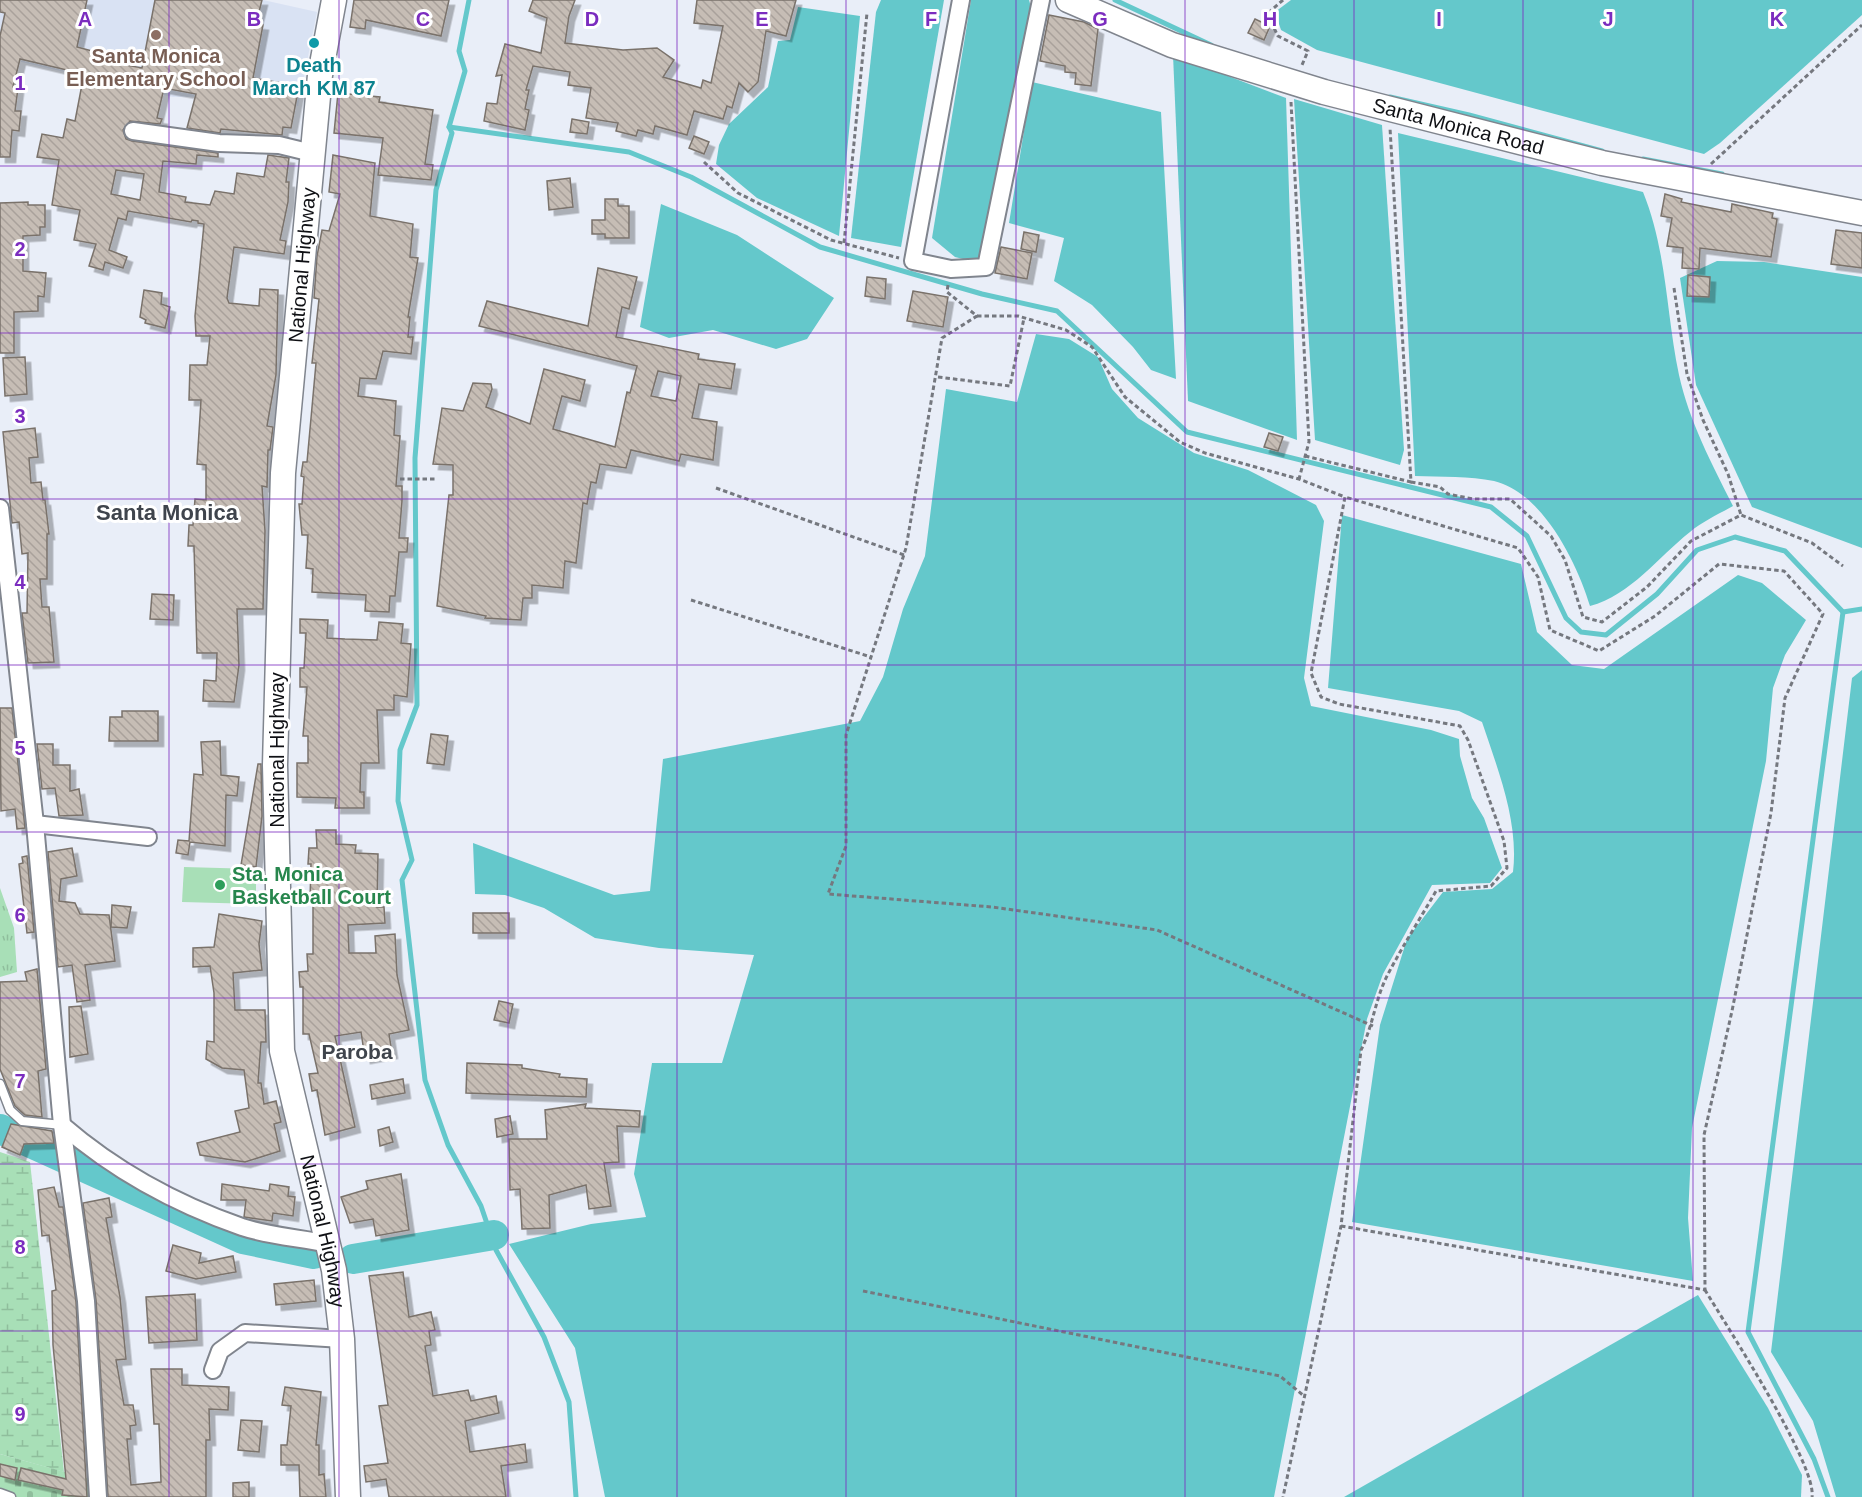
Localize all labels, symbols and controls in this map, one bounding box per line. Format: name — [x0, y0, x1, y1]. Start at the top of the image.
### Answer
text: A — [78, 8, 92, 30]
text: B — [247, 8, 261, 30]
text: C — [416, 8, 430, 30]
text: D — [585, 8, 599, 30]
text: E — [755, 8, 769, 30]
text: F — [925, 8, 937, 30]
text: G — [1092, 8, 1108, 30]
text: H — [1263, 8, 1277, 30]
text: I — [1436, 8, 1442, 30]
text: J — [1602, 8, 1614, 30]
text: K — [1770, 8, 1785, 30]
marker: Santa Monica Elementary School — [149, 28, 163, 42]
marker: Death March KM 87 — [307, 36, 321, 50]
place label: Santa Monica Elementary School — [66, 45, 246, 90]
place label: Death March KM 87 — [252, 54, 376, 99]
text: 1 — [14, 72, 26, 94]
street label: Santa Monica Road — [1370, 94, 1546, 159]
street label: National Highway — [284, 187, 320, 343]
text: 2 — [14, 238, 26, 260]
text: 3 — [14, 405, 26, 427]
district label: Santa Monica — [96, 500, 239, 525]
text: 4 — [14, 571, 26, 593]
street label: National Highway — [266, 672, 288, 828]
text: 5 — [14, 737, 26, 759]
place label: Sta. Monica Basketball Court — [232, 863, 391, 908]
marker: Sta. Monica Basketball Court — [213, 878, 227, 892]
text: 6 — [14, 904, 26, 926]
district label: Paroba — [321, 1040, 393, 1063]
text: 7 — [14, 1070, 26, 1092]
street label: National Highway — [296, 1152, 349, 1309]
text: 8 — [14, 1236, 26, 1258]
text: 9 — [14, 1403, 26, 1425]

